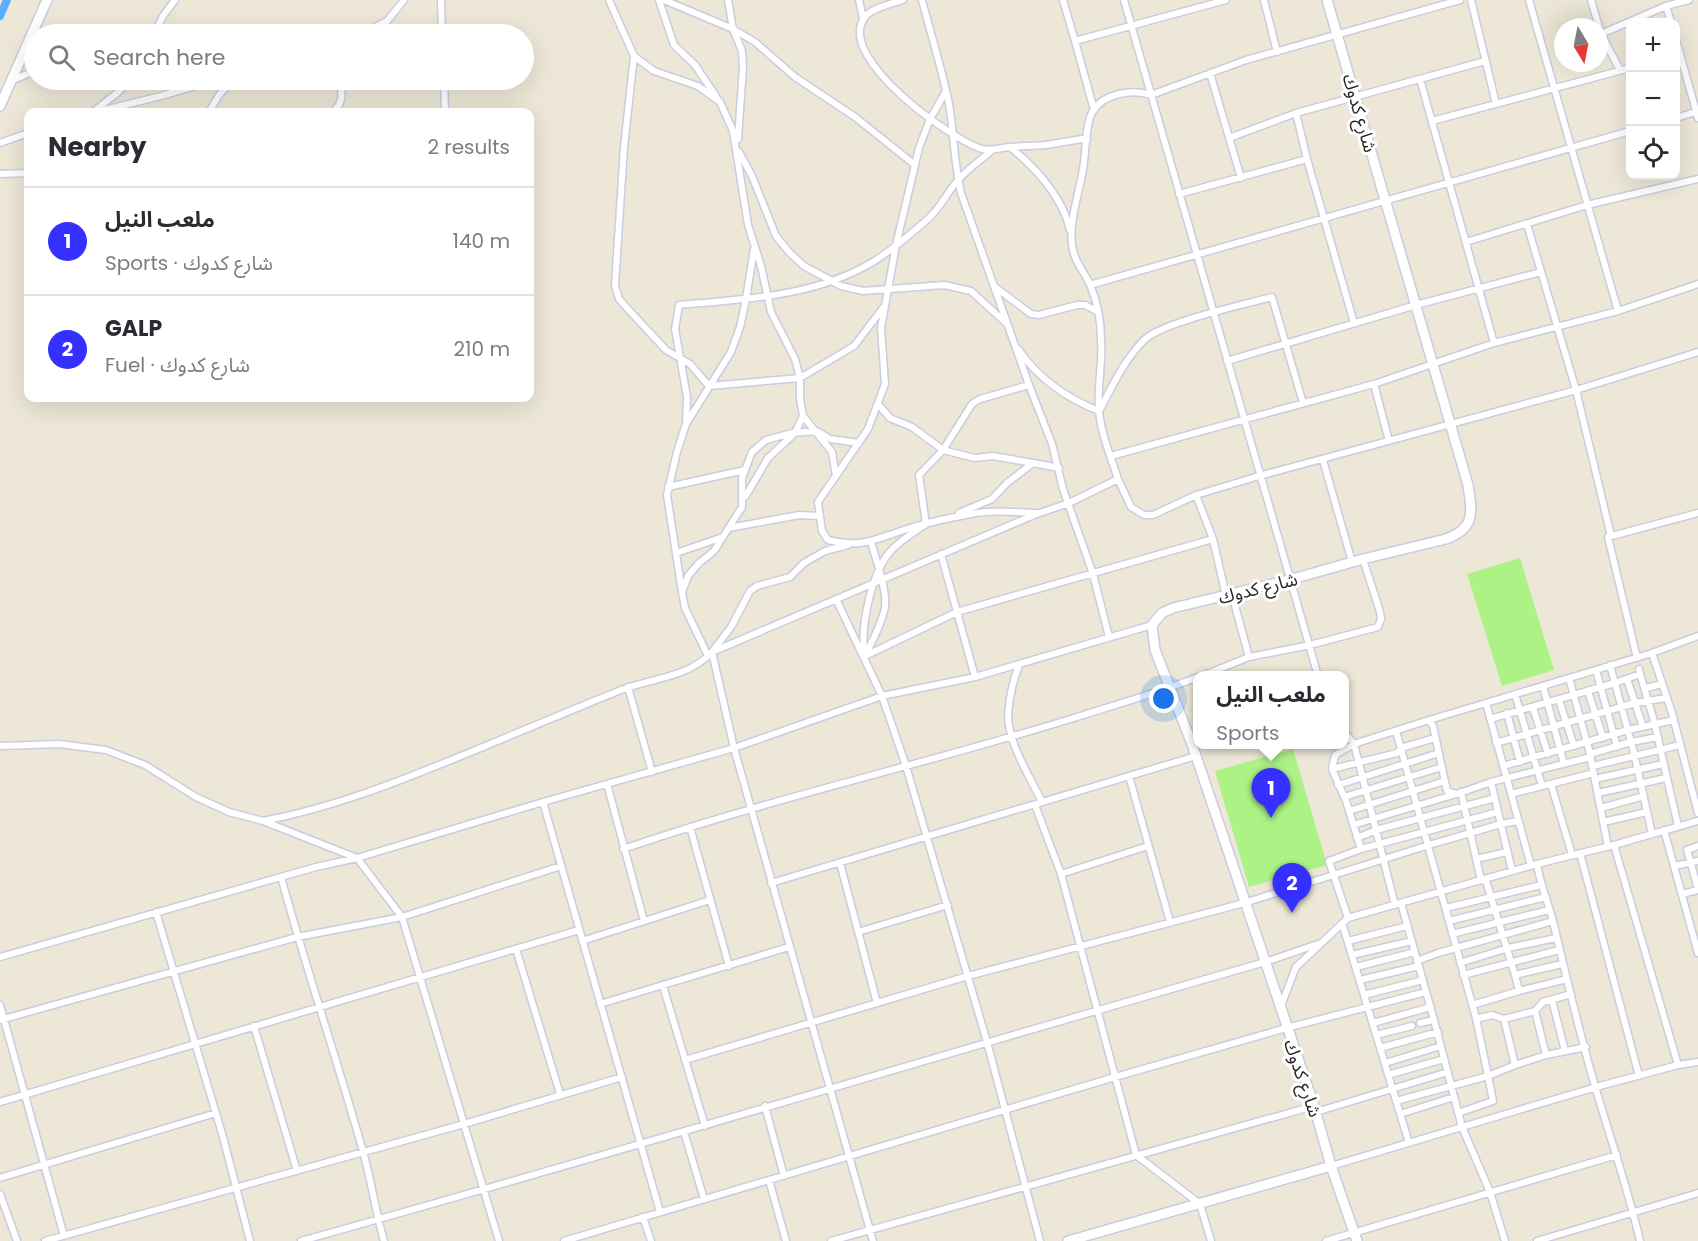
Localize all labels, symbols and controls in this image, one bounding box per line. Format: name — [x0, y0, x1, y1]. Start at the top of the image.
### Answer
north arrow — [1554, 18, 1608, 72]
map controls — [1626, 18, 1680, 180]
button: + — [1626, 18, 1680, 72]
search box — [24, 24, 534, 90]
icon: search — [45, 41, 78, 74]
text: Search here — [93, 42, 226, 73]
street label: شارع كدوك — [1335, 71, 1383, 156]
button: − — [1626, 72, 1680, 126]
button: locate — [1626, 126, 1680, 180]
text: Nearby — [48, 129, 146, 165]
text: 2 results — [427, 133, 510, 161]
text: ملعب النيل — [105, 204, 215, 235]
text: 1 — [64, 227, 71, 255]
text: 140 m — [453, 227, 510, 255]
text: Sports · شارع كدوك — [105, 249, 273, 277]
text: GALP — [105, 313, 162, 344]
text: 2 — [62, 335, 73, 363]
text: 210 m — [454, 335, 510, 363]
text: Fuel · شارع كدوك — [105, 351, 250, 379]
street label: شارع كدوك — [1216, 566, 1301, 612]
popup — [1193, 671, 1349, 749]
text: ملعب النيل — [1216, 679, 1326, 710]
your location — [1149, 684, 1178, 713]
text: Sports — [1216, 719, 1279, 747]
pin: 1 — [1252, 768, 1290, 818]
pin: 2 — [1272, 864, 1312, 913]
street label: شارع كدوك — [1276, 1036, 1328, 1121]

